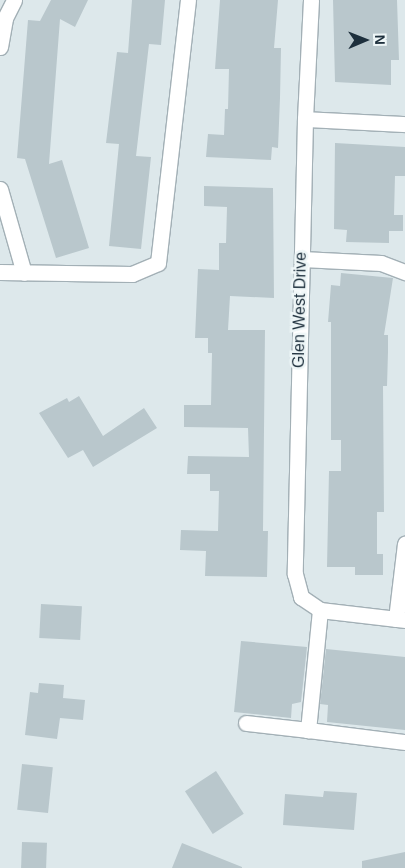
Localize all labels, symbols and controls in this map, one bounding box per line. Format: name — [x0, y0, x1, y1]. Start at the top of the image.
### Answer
north arrow — [340, 15, 390, 65]
text: N — [372, 35, 388, 45]
street label: Glen West Drive — [289, 252, 311, 368]

